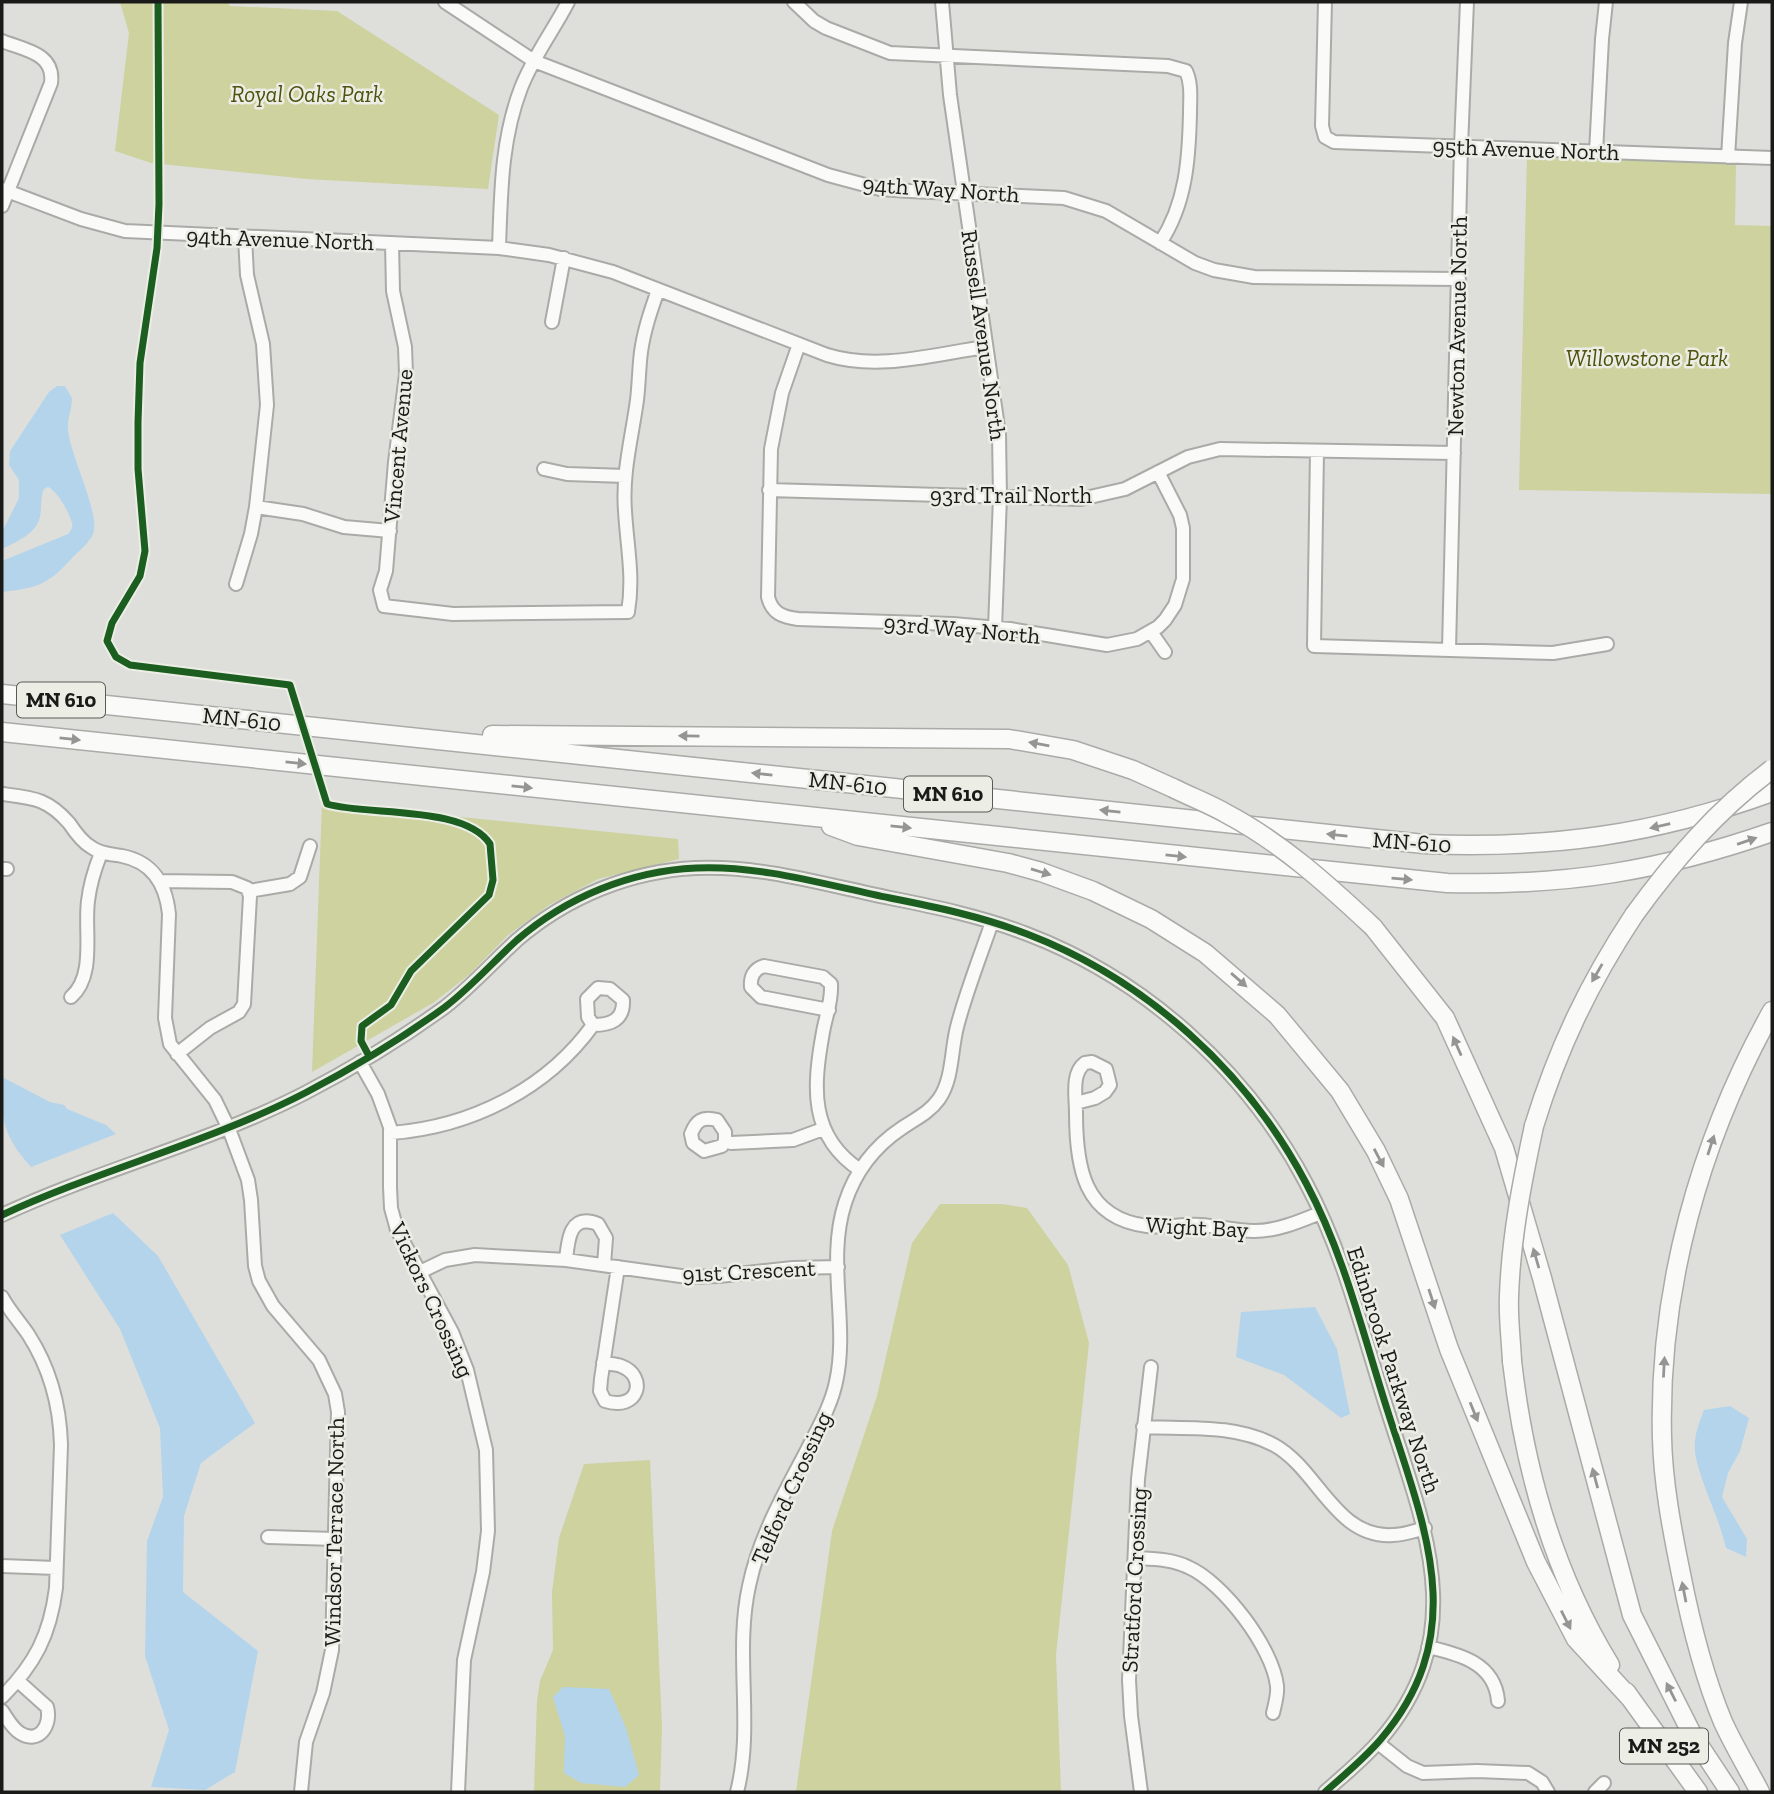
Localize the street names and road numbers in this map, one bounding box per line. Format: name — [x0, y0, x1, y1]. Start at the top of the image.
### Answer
street label: 95th Avenue North — [1432, 132, 1620, 166]
street label: 94th Way North — [862, 170, 1020, 208]
street label: Newton Avenue North — [1441, 216, 1473, 436]
street label: 94th Avenue North — [186, 222, 374, 256]
street label: Russell Avenue North — [955, 228, 1013, 442]
street label: Vincent Avenue — [377, 368, 419, 525]
street label: 93rd Trail North — [930, 481, 1092, 509]
street label: 93rd Way North — [883, 608, 1042, 650]
road number: MN 610 — [17, 682, 105, 718]
street label: MN-610 — [201, 701, 283, 737]
street label: MN-610 — [807, 765, 889, 801]
road number: MN 610 — [904, 776, 992, 812]
street label: MN-610 — [1372, 825, 1452, 859]
street label: Wight Bay — [1145, 1210, 1249, 1244]
street label: Vickors Crossing — [383, 1217, 480, 1383]
street label: Edinbrook Parkway North — [1341, 1243, 1447, 1497]
street label: 91st Crescent — [682, 1254, 817, 1288]
street label: Telford Crossing — [745, 1407, 837, 1569]
street label: Windsor Terrace North — [318, 1417, 350, 1647]
street label: Stratford Crossing — [1115, 1486, 1153, 1673]
road number: MN 252 — [1620, 1728, 1708, 1764]

